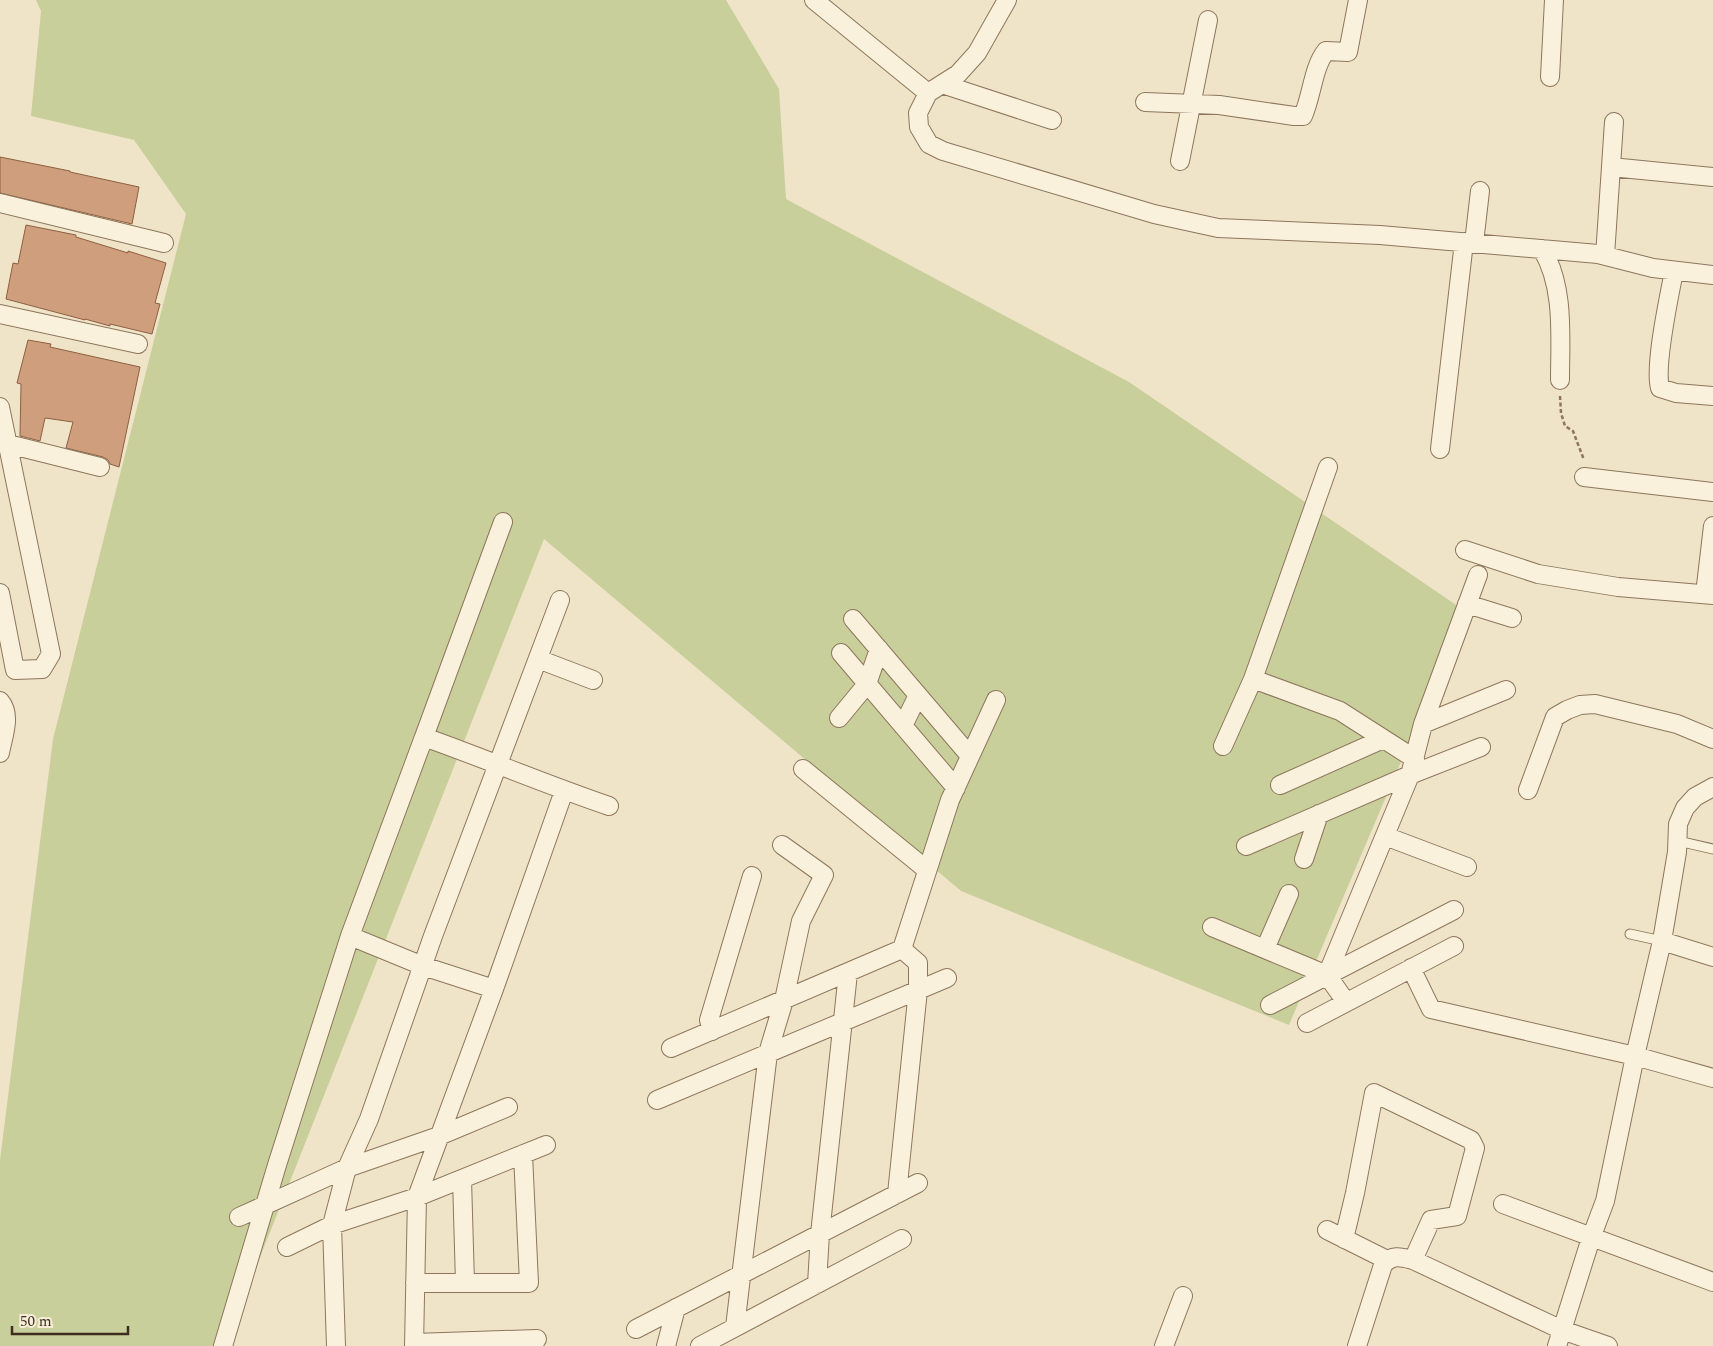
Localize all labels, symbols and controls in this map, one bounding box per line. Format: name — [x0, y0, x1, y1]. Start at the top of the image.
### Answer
scale bar — [12, 1304, 129, 1336]
text: 50 m — [20, 1310, 52, 1333]

